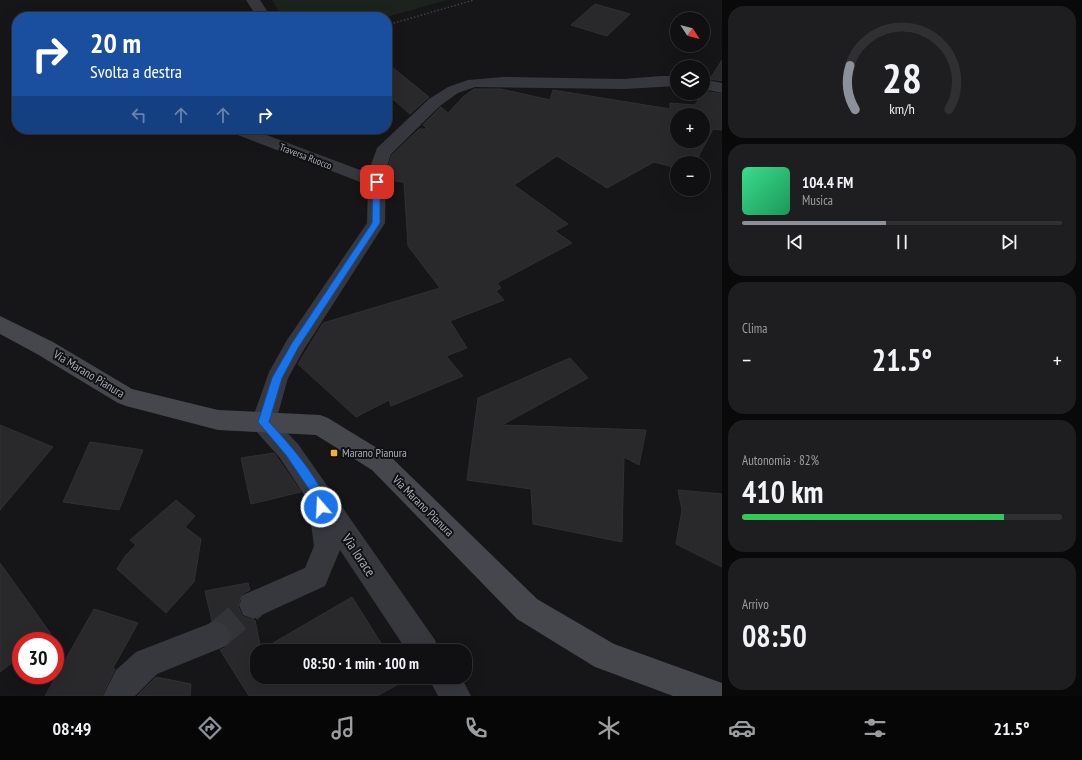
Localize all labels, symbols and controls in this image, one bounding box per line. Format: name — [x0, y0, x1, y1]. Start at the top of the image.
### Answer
north arrow — [670, 12, 710, 52]
map controls — [670, 12, 710, 196]
text: 20 m — [90, 24, 141, 61]
icon: right — [24, 28, 76, 80]
text: 28 — [882, 51, 922, 104]
text: Svolta a destra — [90, 60, 182, 83]
button: layers — [670, 60, 710, 100]
text: km/h — [889, 99, 915, 118]
icon: left — [128, 104, 150, 126]
icon: ahead — [170, 104, 192, 126]
icon: ahead — [212, 104, 234, 126]
icon: right — [254, 104, 276, 126]
button: + — [670, 108, 710, 148]
street label: Traversa Ruocco — [278, 141, 334, 172]
button: − — [670, 156, 710, 196]
pin — [360, 165, 394, 199]
icon: arrive — [366, 171, 388, 193]
text: 104.4 FM — [802, 173, 853, 192]
text: Musica — [802, 192, 833, 209]
icon: previous — [784, 231, 806, 253]
icon: pause — [891, 231, 913, 253]
icon: next — [998, 231, 1020, 253]
text: Clima — [742, 320, 767, 337]
text: 21.5° — [872, 340, 932, 379]
street label: Via Marano Pianura — [50, 346, 128, 401]
text: − — [742, 346, 751, 374]
text: + — [1053, 346, 1062, 374]
place label: Marano Pianura — [342, 445, 407, 460]
marker: Marano Pianura — [329, 448, 339, 458]
text: Autonomia · 82% — [742, 452, 819, 469]
street label: Via Marano Pianura — [389, 471, 457, 540]
text: 410 km — [742, 472, 823, 511]
position arrow — [300, 486, 342, 528]
street label: Via Iorace — [338, 530, 380, 580]
text: Arrivo — [742, 596, 769, 613]
text: 08:50 — [742, 616, 807, 655]
speed limit sign: 30 — [12, 632, 64, 684]
text: 08:50 · 1 min · 100 m — [303, 654, 419, 673]
icon: directions — [196, 714, 224, 742]
icon: music — [329, 714, 357, 742]
icon: phone — [462, 714, 490, 742]
icon: climate — [595, 714, 623, 742]
icon: car — [728, 714, 756, 742]
icon: filters — [861, 714, 889, 742]
text: 08:49 — [52, 717, 91, 740]
text: 21.5° — [993, 717, 1030, 740]

